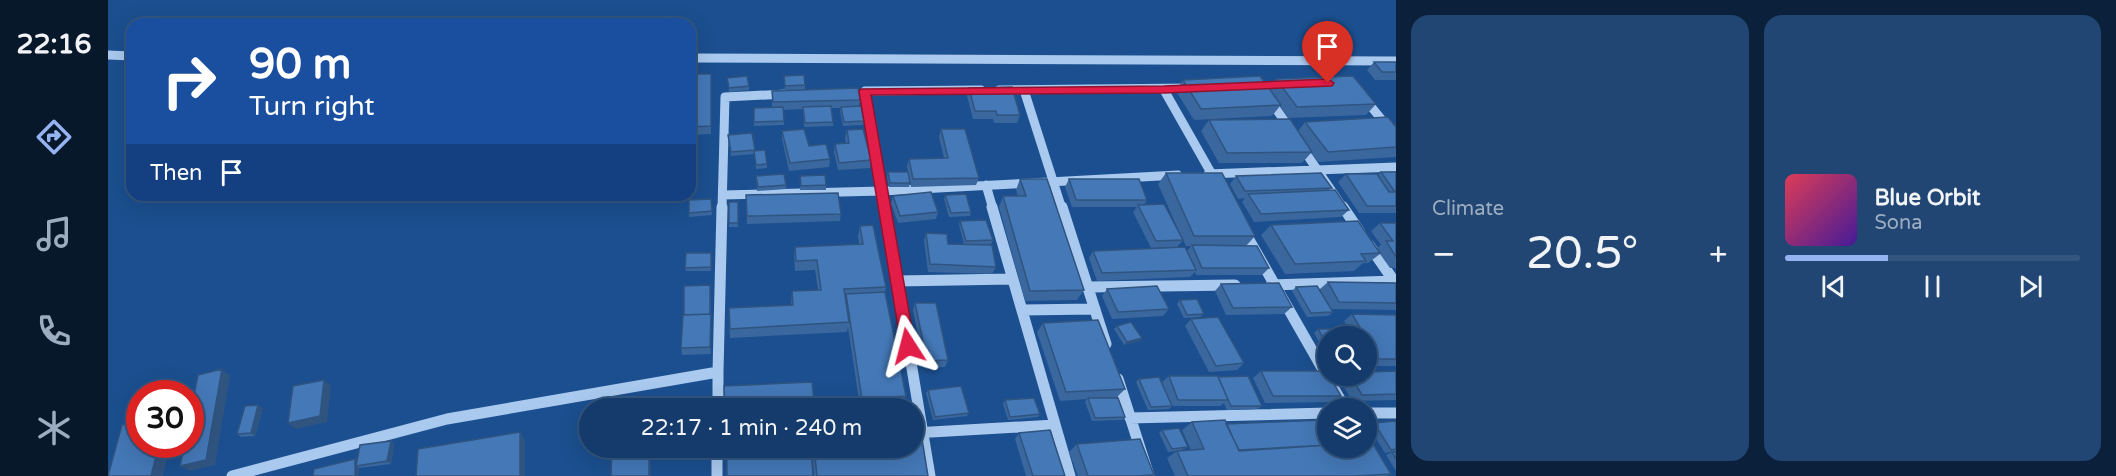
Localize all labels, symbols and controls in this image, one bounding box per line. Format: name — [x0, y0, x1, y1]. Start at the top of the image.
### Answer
pin — [1302, 21, 1353, 83]
text: 22:16 — [17, 28, 91, 61]
icon: arrive — [1311, 30, 1344, 63]
text: 90 m — [249, 39, 351, 90]
icon: right — [150, 42, 228, 120]
text: Turn right — [249, 90, 375, 123]
icon: directions — [33, 116, 75, 158]
icon: arrive — [215, 156, 248, 189]
text: Then — [150, 160, 203, 186]
text: Blue Orbit — [1875, 185, 1981, 211]
text: Climate — [1432, 197, 1504, 221]
text: Sona — [1875, 211, 1922, 235]
icon: music — [33, 213, 75, 255]
text: 20.5° — [1526, 227, 1639, 281]
text: − — [1432, 235, 1456, 274]
text: + — [1709, 235, 1727, 274]
icon: previous — [1817, 270, 1850, 303]
icon: pause — [1916, 270, 1949, 303]
icon: next — [2014, 270, 2047, 303]
icon: phone — [33, 310, 75, 352]
position arrow — [876, 314, 940, 378]
map controls — [1317, 326, 1377, 458]
button: search — [1317, 326, 1377, 386]
speed limit sign: 30 — [126, 380, 204, 458]
button: layers — [1317, 398, 1377, 458]
icon: climate — [33, 407, 75, 449]
text: 22:17 · 1 min · 240 m — [641, 415, 862, 441]

